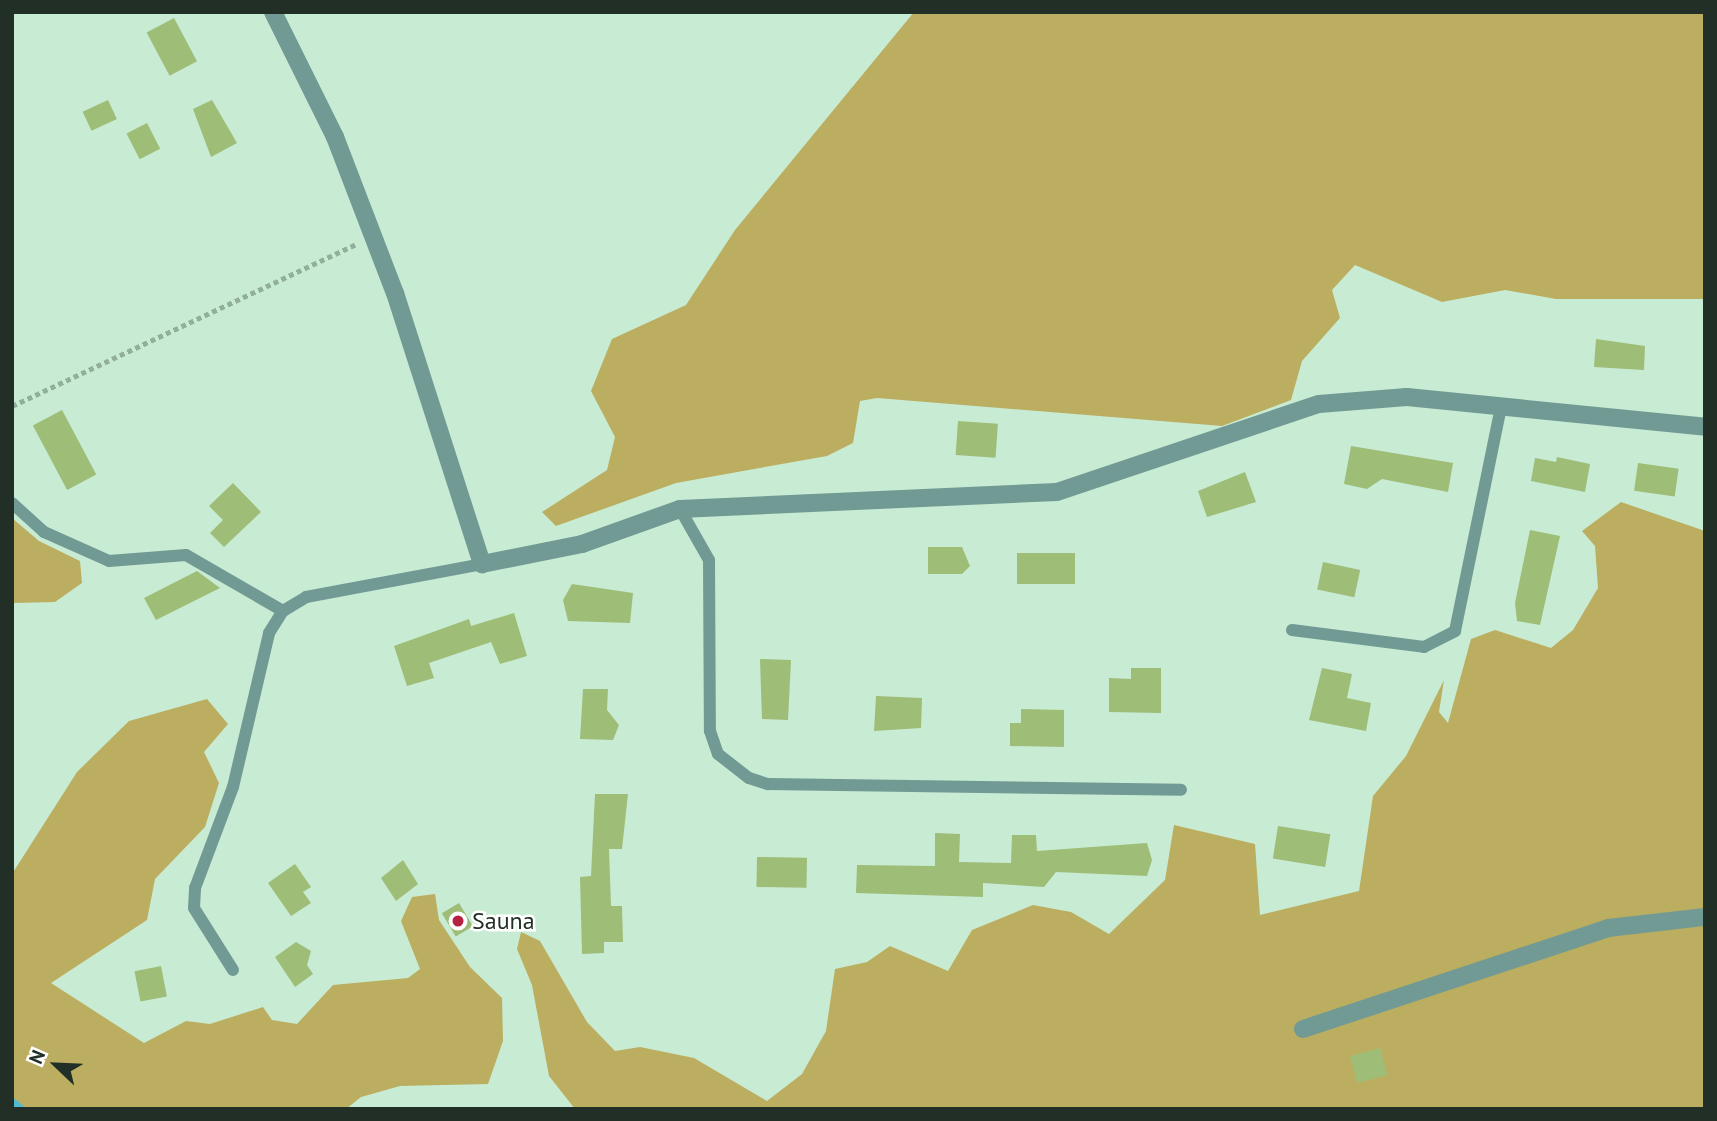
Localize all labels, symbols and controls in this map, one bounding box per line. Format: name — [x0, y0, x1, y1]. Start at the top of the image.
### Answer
place label: Sauna — [472, 907, 535, 935]
marker: Sauna — [450, 913, 466, 929]
north arrow — [21, 1030, 91, 1100]
text: N — [23, 1046, 50, 1067]

